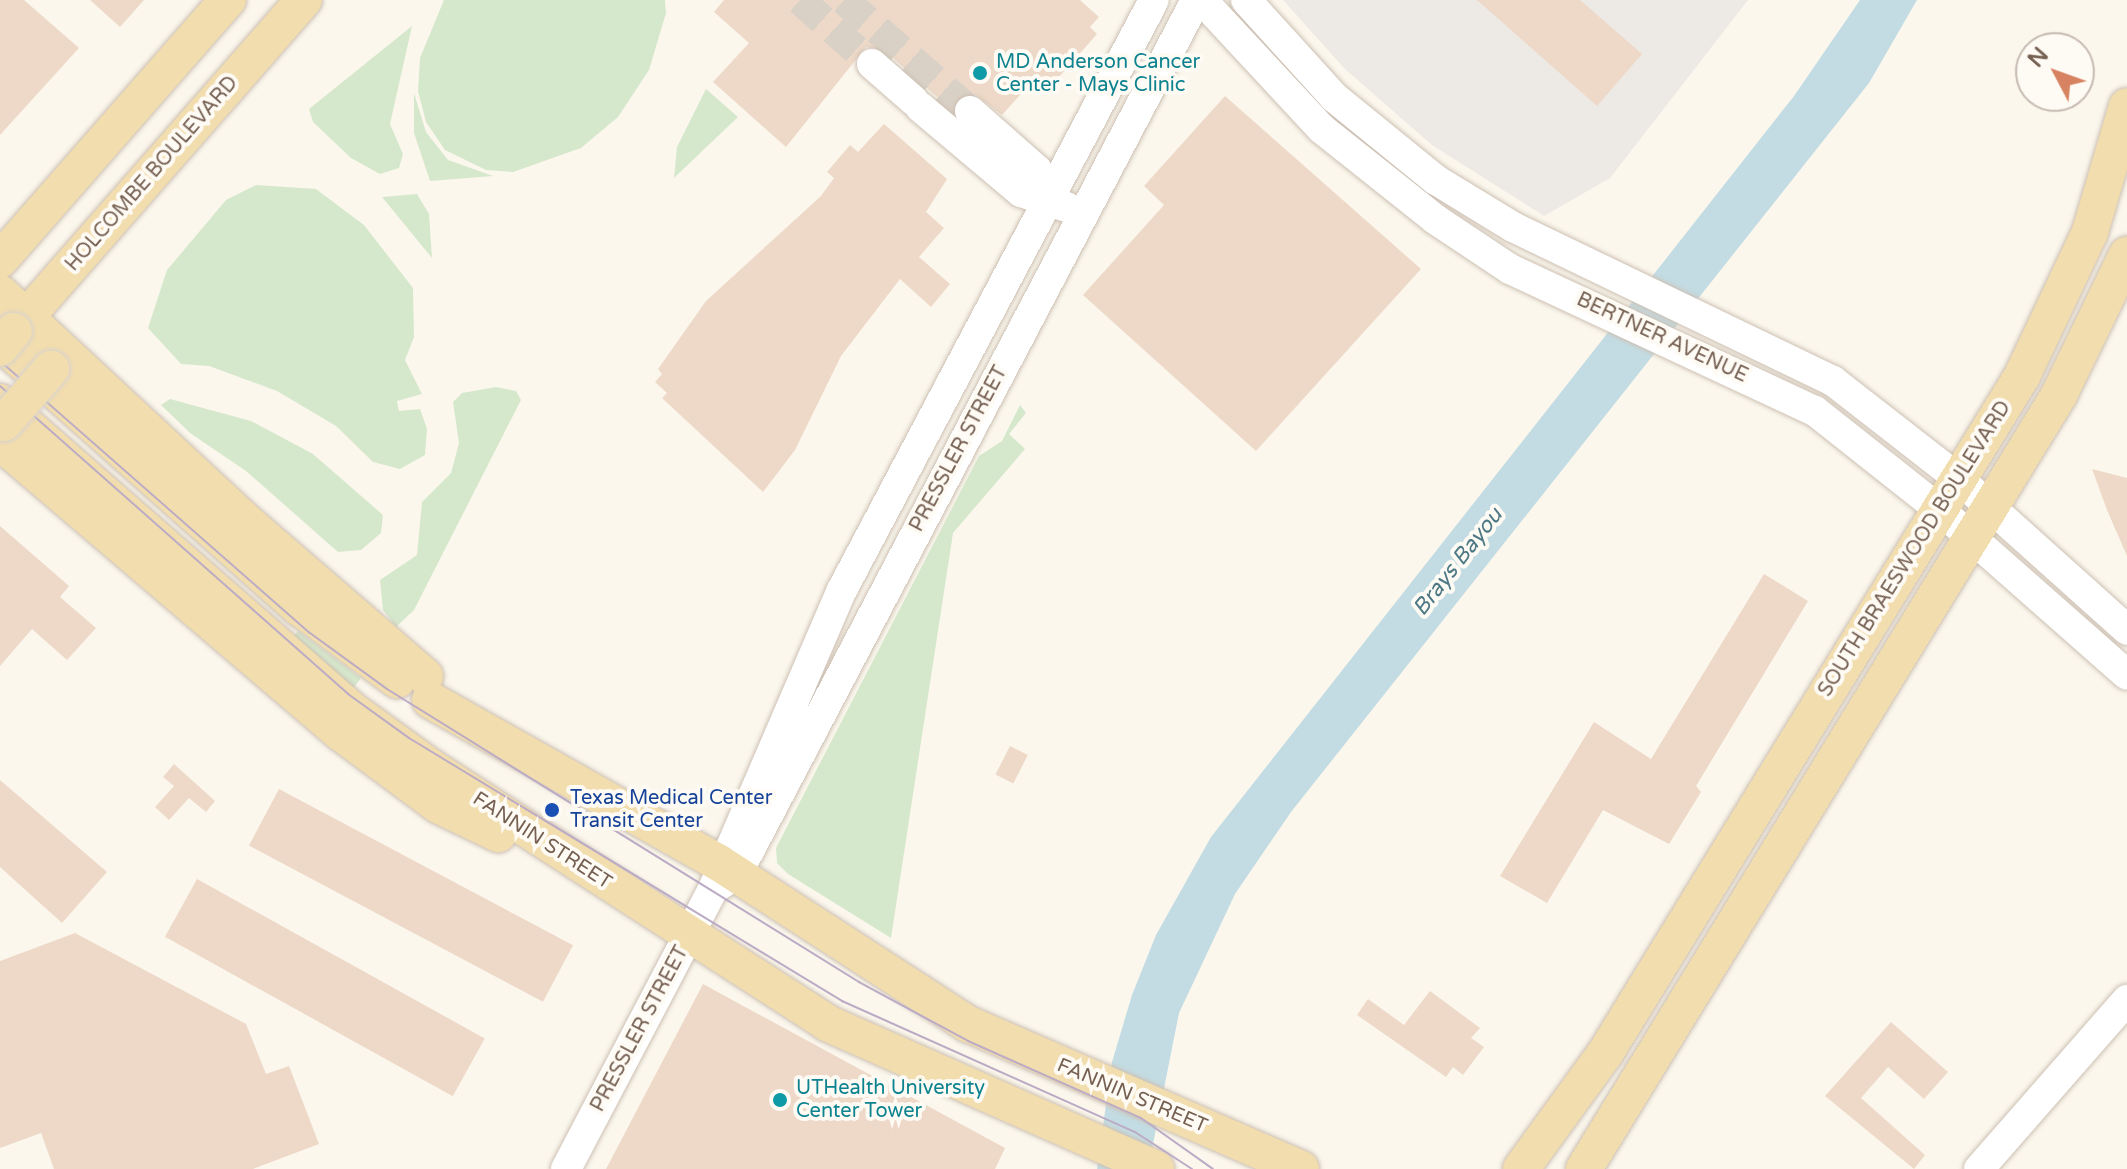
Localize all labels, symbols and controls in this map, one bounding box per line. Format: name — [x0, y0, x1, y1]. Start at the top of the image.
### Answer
north arrow — [2015, 32, 2095, 112]
text: N — [2023, 42, 2054, 73]
place label: MD Anderson Cancer Center - Mays Clinic — [996, 50, 1200, 97]
marker: MD Anderson Cancer Center - Mays Clinic — [971, 64, 989, 82]
street label: HOLCOMBE BOULEVARD — [61, 72, 243, 276]
street label: BERTNER AVENUE — [1573, 288, 1751, 388]
street label: PRESSLER STREET — [905, 362, 1013, 536]
street label: SOUTH BRAESWOOD BOULEVARD — [1814, 397, 2016, 701]
water label: Brays Bayou — [1408, 503, 1508, 621]
place label: Texas Medical Center Transit Center — [570, 786, 772, 833]
street label: FANNIN STREET — [468, 787, 616, 895]
marker: Texas Medical Center Transit Center — [541, 799, 563, 821]
street label: PRESSLER STREET — [586, 942, 694, 1116]
street label: FANNIN STREET — [1053, 1054, 1211, 1138]
place label: UTHealth University Center Tower — [796, 1076, 985, 1123]
marker: UTHealth University Center Tower — [771, 1091, 789, 1109]

